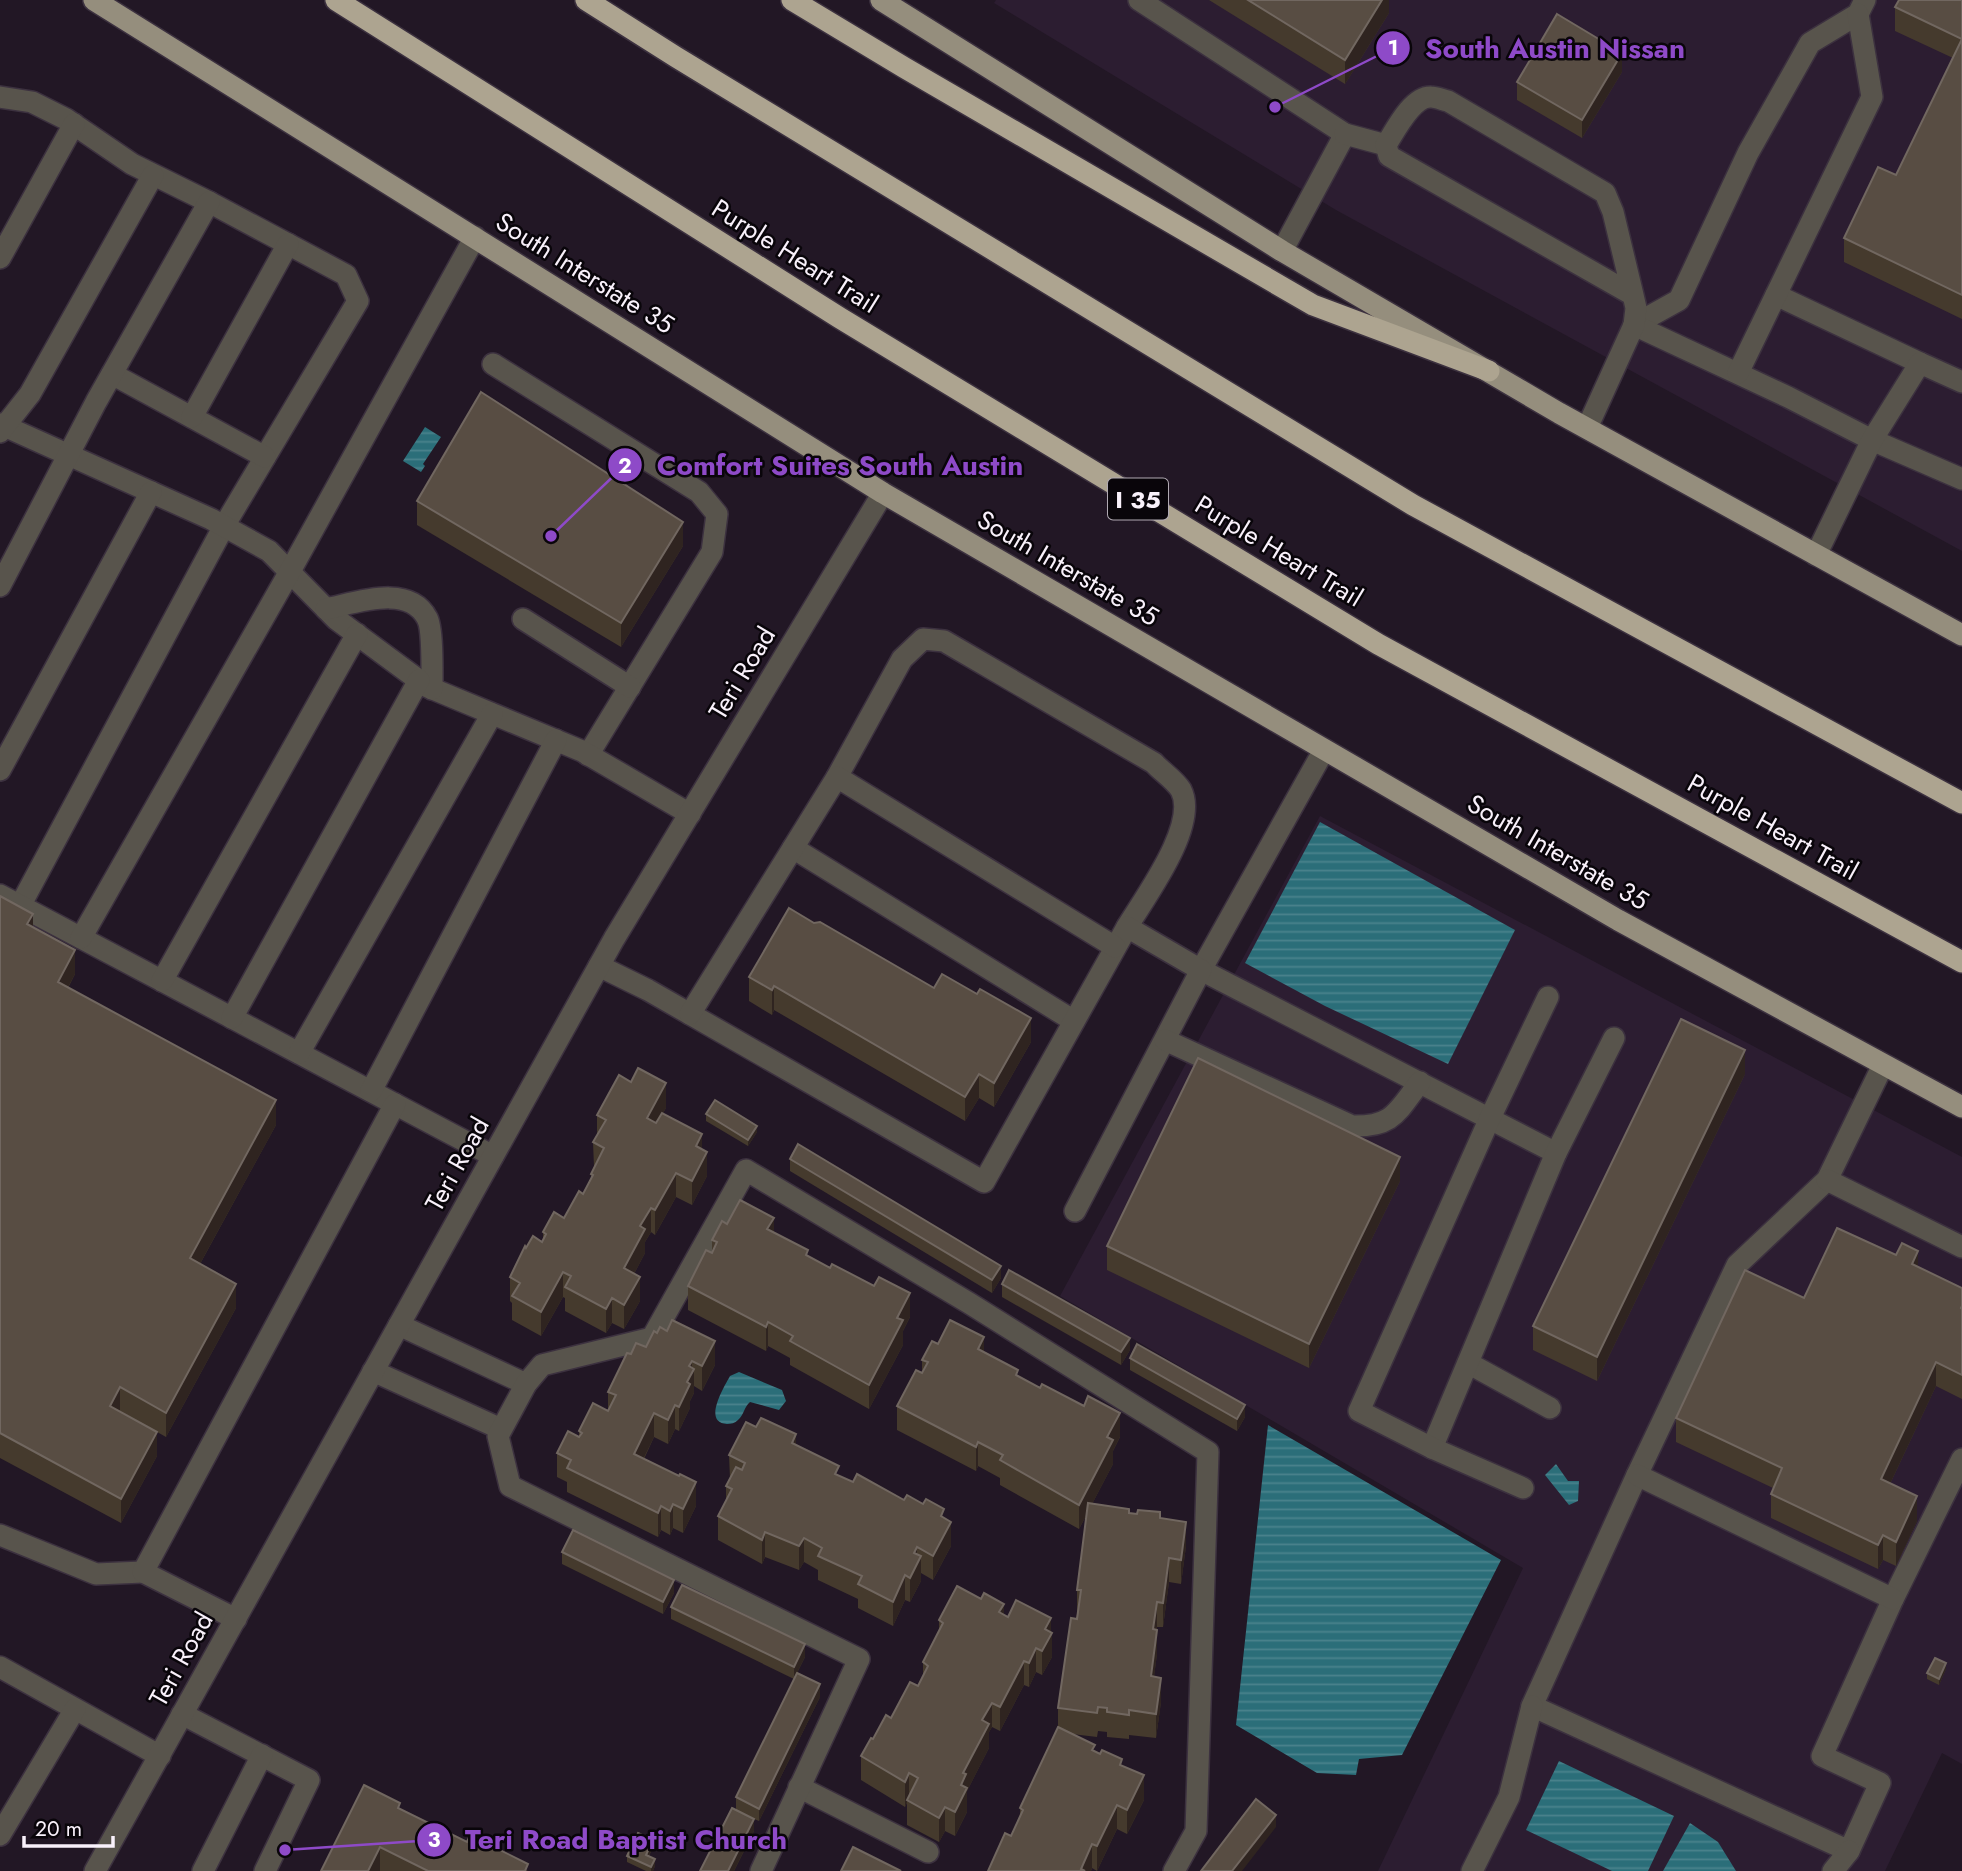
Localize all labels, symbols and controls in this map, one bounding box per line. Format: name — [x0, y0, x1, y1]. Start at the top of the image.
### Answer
callout: South Austin Nissan — [1376, 24, 1699, 73]
text: South Austin Nissan — [1425, 28, 1685, 69]
text: 1 — [1388, 33, 1398, 63]
street label: Purple Heart Trail — [704, 190, 886, 322]
street label: South Interstate 35 — [488, 203, 682, 343]
callout: Comfort Suites South Austin — [608, 441, 1037, 490]
text: Comfort Suites South Austin — [657, 445, 1023, 486]
text: 2 — [618, 451, 632, 481]
road number: I 35 — [1108, 478, 1168, 520]
street label: Purple Heart Trail — [1188, 486, 1370, 616]
street label: South Interstate 35 — [970, 501, 1166, 635]
street label: Teri Road — [699, 619, 785, 727]
street label: Purple Heart Trail — [1681, 764, 1865, 890]
street label: South Interstate 35 — [1460, 785, 1656, 919]
street label: Teri Road — [416, 1110, 498, 1218]
street label: Teri Road — [140, 1605, 222, 1713]
scale bar — [24, 1804, 114, 1848]
text: 20 m — [35, 1814, 82, 1844]
callout: Teri Road Baptist Church — [416, 1815, 801, 1864]
text: Teri Road Baptist Church — [465, 1819, 787, 1860]
text: 3 — [427, 1825, 441, 1855]

